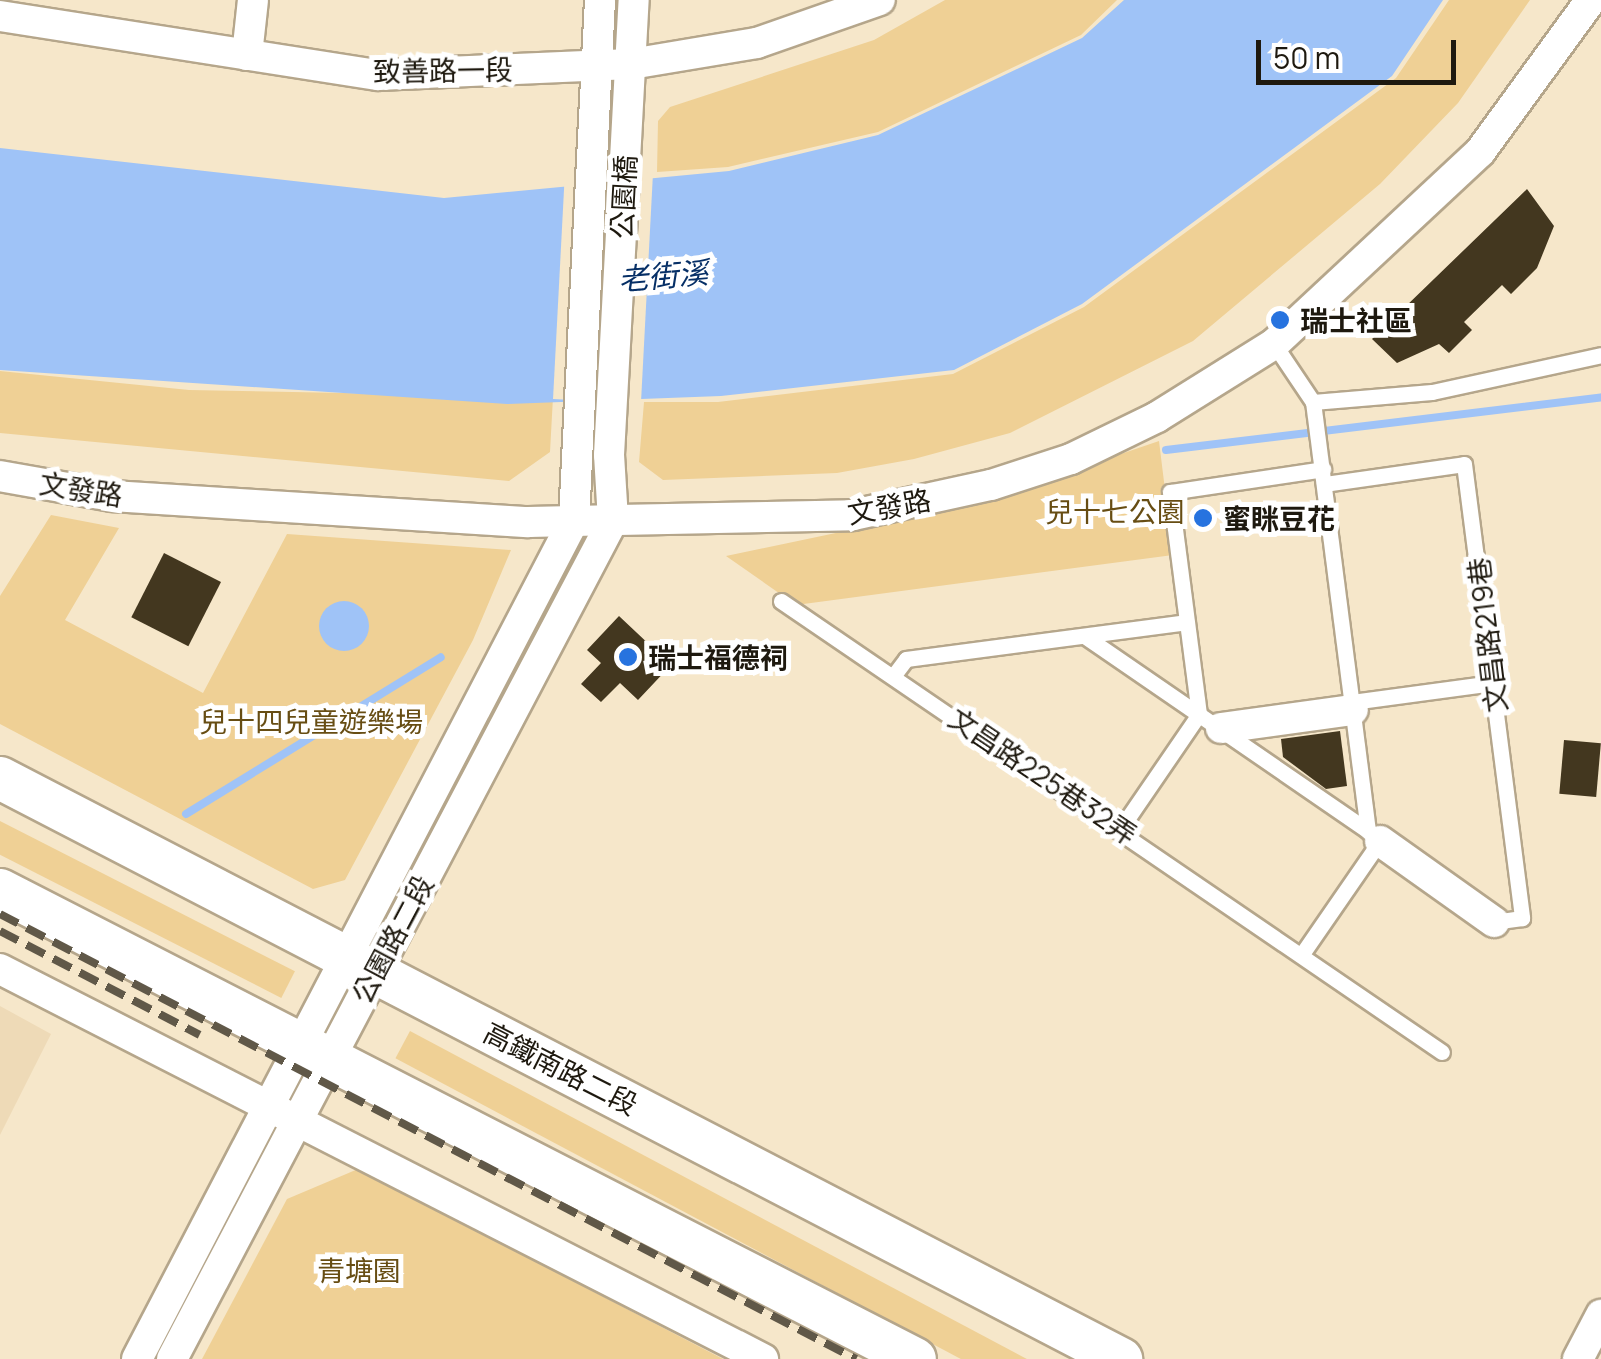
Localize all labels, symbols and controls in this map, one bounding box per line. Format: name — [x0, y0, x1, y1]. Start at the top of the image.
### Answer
scale bar — [1261, 20, 1461, 82]
text: 50 m — [1273, 37, 1340, 78]
street label: 致善路一段 — [373, 52, 513, 88]
street label: 公園橋 — [604, 154, 642, 240]
water label: 老街溪 — [617, 254, 709, 298]
place label: 瑞士社區 — [1300, 303, 1412, 337]
marker: 瑞士社區 — [1269, 309, 1291, 331]
street label: 文發路 — [37, 466, 125, 512]
street label: 文發路 — [845, 482, 933, 530]
park label: 兒十七公園 — [1045, 494, 1185, 528]
place label: 蜜眯豆花 — [1223, 501, 1335, 535]
marker: 蜜眯豆花 — [1192, 507, 1214, 529]
street label: 文昌路219巷 — [1461, 555, 1513, 715]
place label: 瑞士福德祠 — [648, 640, 788, 674]
marker: 瑞士福德祠 — [617, 646, 639, 668]
street label: 文昌路225巷32弄 — [943, 701, 1143, 851]
park label: 兒十四兒童遊樂場 — [199, 704, 423, 738]
street label: 公園路二段 — [344, 869, 440, 1009]
street label: 高鐵南路二段 — [479, 1015, 643, 1121]
park label: 青塘園 — [317, 1253, 401, 1287]

